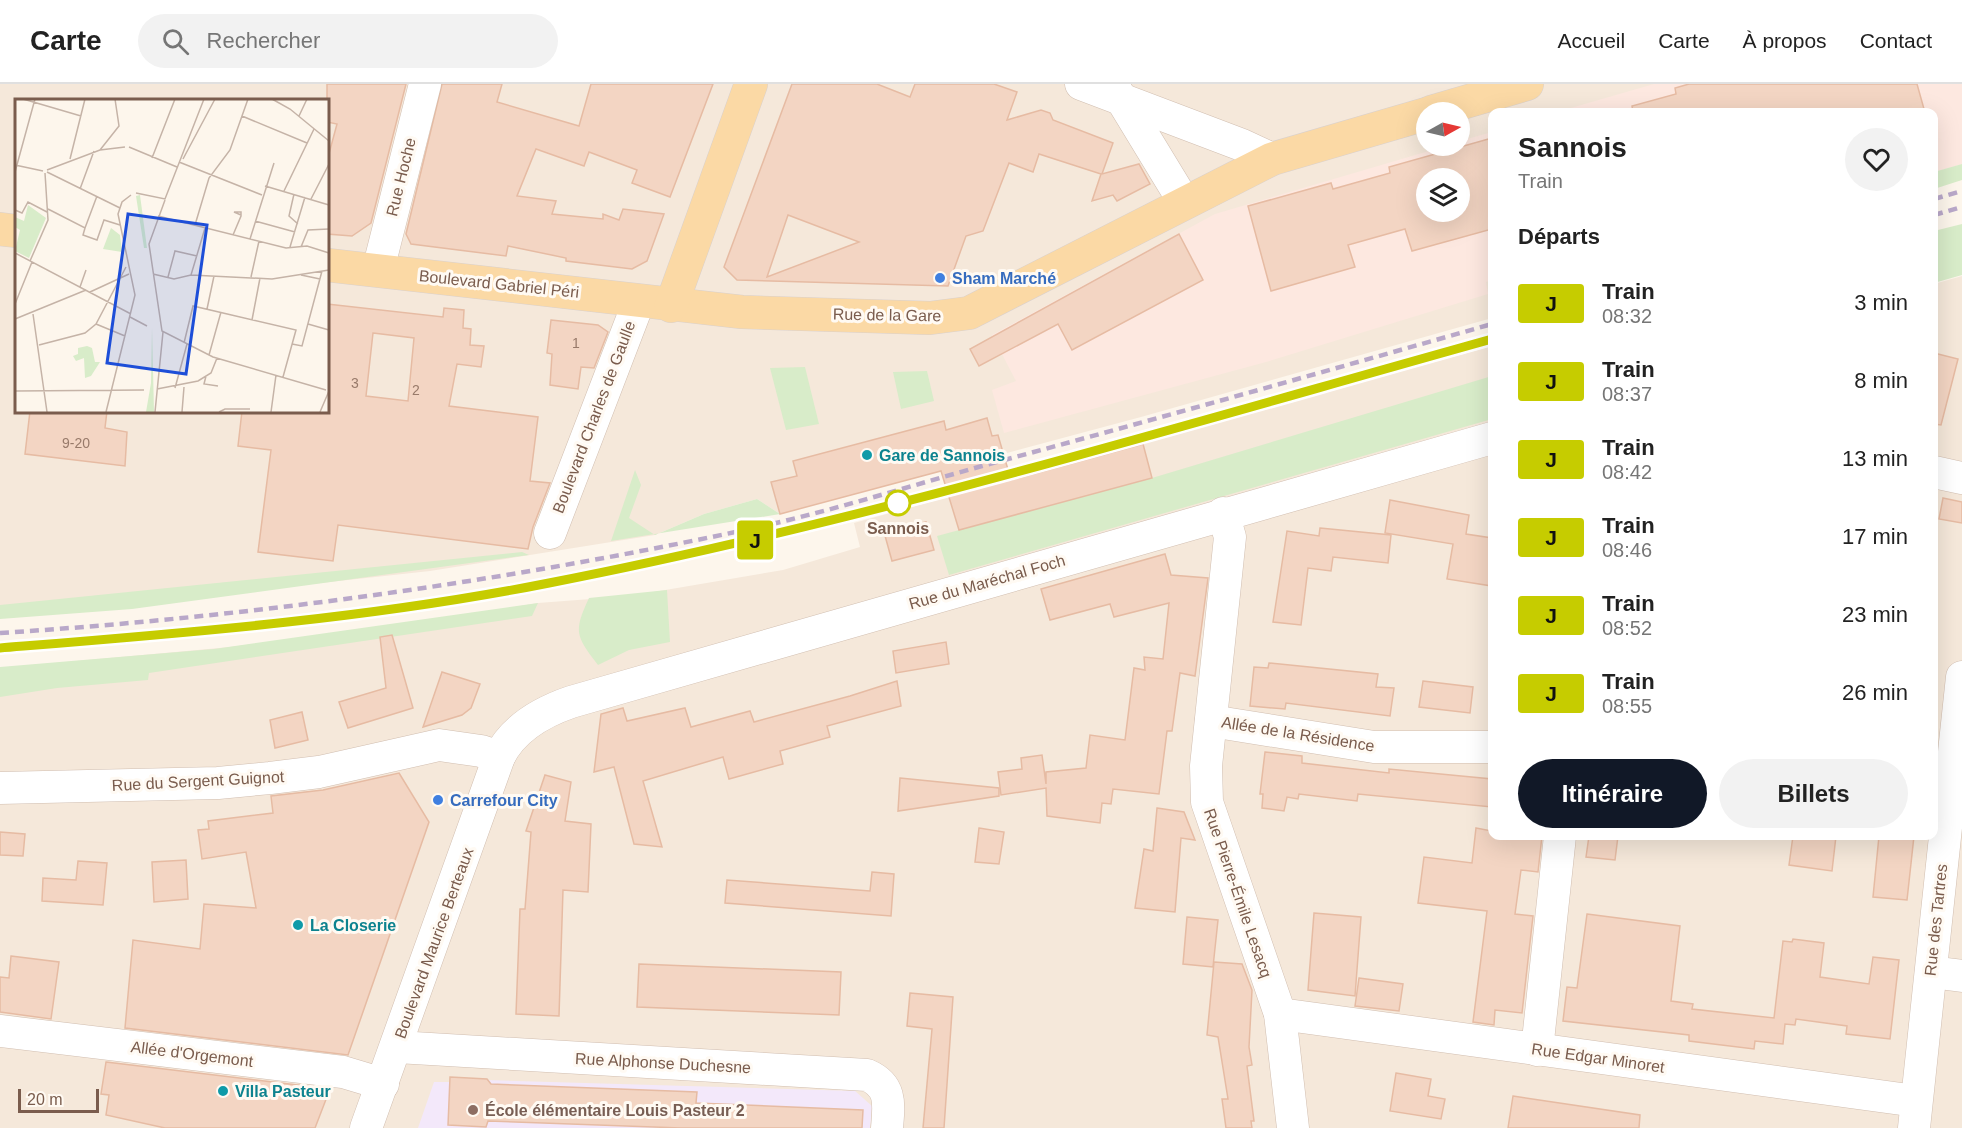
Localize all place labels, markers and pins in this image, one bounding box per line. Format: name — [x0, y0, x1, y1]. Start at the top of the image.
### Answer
place label: Sham Marché — [952, 270, 1056, 287]
marker: Sham Marché — [933, 271, 947, 285]
place label: Gare de Sannois — [879, 447, 1005, 464]
marker: Gare de Sannois — [860, 448, 874, 462]
marker: Sannois — [885, 490, 911, 516]
place label: Sannois — [867, 520, 929, 537]
place label: Carrefour City — [450, 792, 558, 809]
marker: Carrefour City — [431, 793, 445, 807]
place label: La Closerie — [310, 917, 396, 934]
marker: La Closerie — [291, 918, 305, 932]
place label: Villa Pasteur — [235, 1083, 331, 1100]
marker: Villa Pasteur — [216, 1084, 230, 1098]
place label: École élémentaire Louis Pasteur 2 — [485, 1101, 745, 1119]
marker: École élémentaire Louis Pasteur 2 — [466, 1103, 480, 1117]

